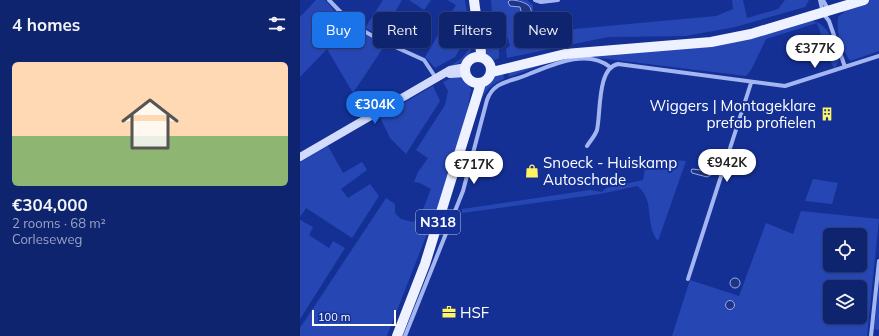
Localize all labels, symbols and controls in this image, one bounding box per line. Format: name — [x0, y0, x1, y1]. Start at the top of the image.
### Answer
chip: Buy — [312, 12, 365, 48]
chip: Rent — [373, 12, 431, 48]
chip: Filters — [439, 12, 506, 48]
chip: New — [514, 12, 572, 48]
icon: filters — [266, 13, 288, 35]
text: 4 homes — [12, 14, 80, 35]
pin: €377K — [787, 35, 843, 69]
text: €377K — [795, 40, 835, 56]
icon: home — [114, 88, 186, 160]
pin: €304K — [347, 91, 403, 125]
text: €304K — [355, 96, 395, 112]
place label: Wiggers | Montageklare prefab profielen — [649, 96, 816, 132]
building icon: Wiggers | Montageklare prefab profielen — [819, 106, 835, 122]
pin: €942K — [699, 149, 755, 183]
pin: €717K — [446, 151, 502, 185]
place label: Snoeck - Huiskamp Autoschade — [543, 153, 677, 189]
text: €942K — [707, 154, 747, 170]
text: €717K — [454, 156, 494, 172]
shop icon: Snoeck - Huiskamp Autoschade — [524, 163, 540, 179]
text: €304,000 — [12, 194, 88, 215]
road number: N318 — [416, 210, 460, 234]
text: 2 rooms · 68 m² — [12, 215, 106, 231]
map controls — [823, 228, 867, 324]
button: locate — [823, 228, 867, 272]
text: Corleseweg — [12, 231, 82, 247]
button: layers — [823, 280, 867, 324]
place label: HSF — [460, 303, 489, 322]
office icon: HSF — [441, 304, 457, 320]
scale bar — [312, 308, 396, 327]
text: 100 m — [318, 310, 350, 324]

